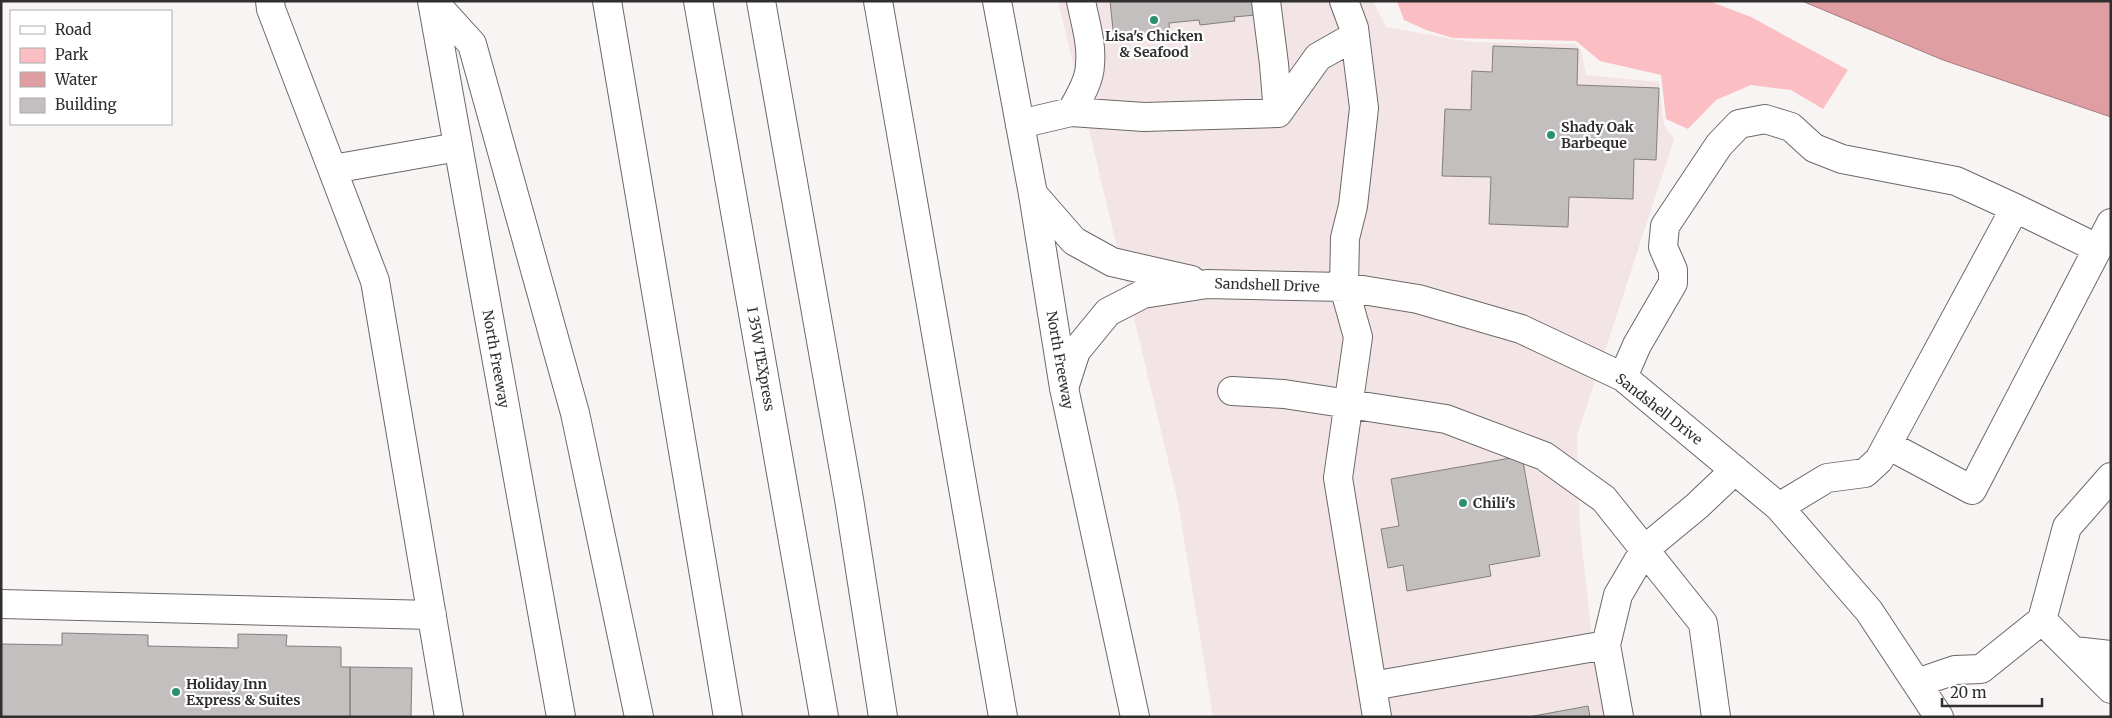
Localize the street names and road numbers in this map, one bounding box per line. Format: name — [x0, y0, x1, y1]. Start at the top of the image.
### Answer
street label: Sandshell Drive — [1214, 274, 1320, 296]
street label: I 35W TEXpress — [743, 306, 779, 413]
street label: North Freeway — [479, 308, 514, 410]
street label: North Freeway — [1043, 309, 1078, 411]
street label: Sandshell Drive — [1612, 369, 1706, 449]

